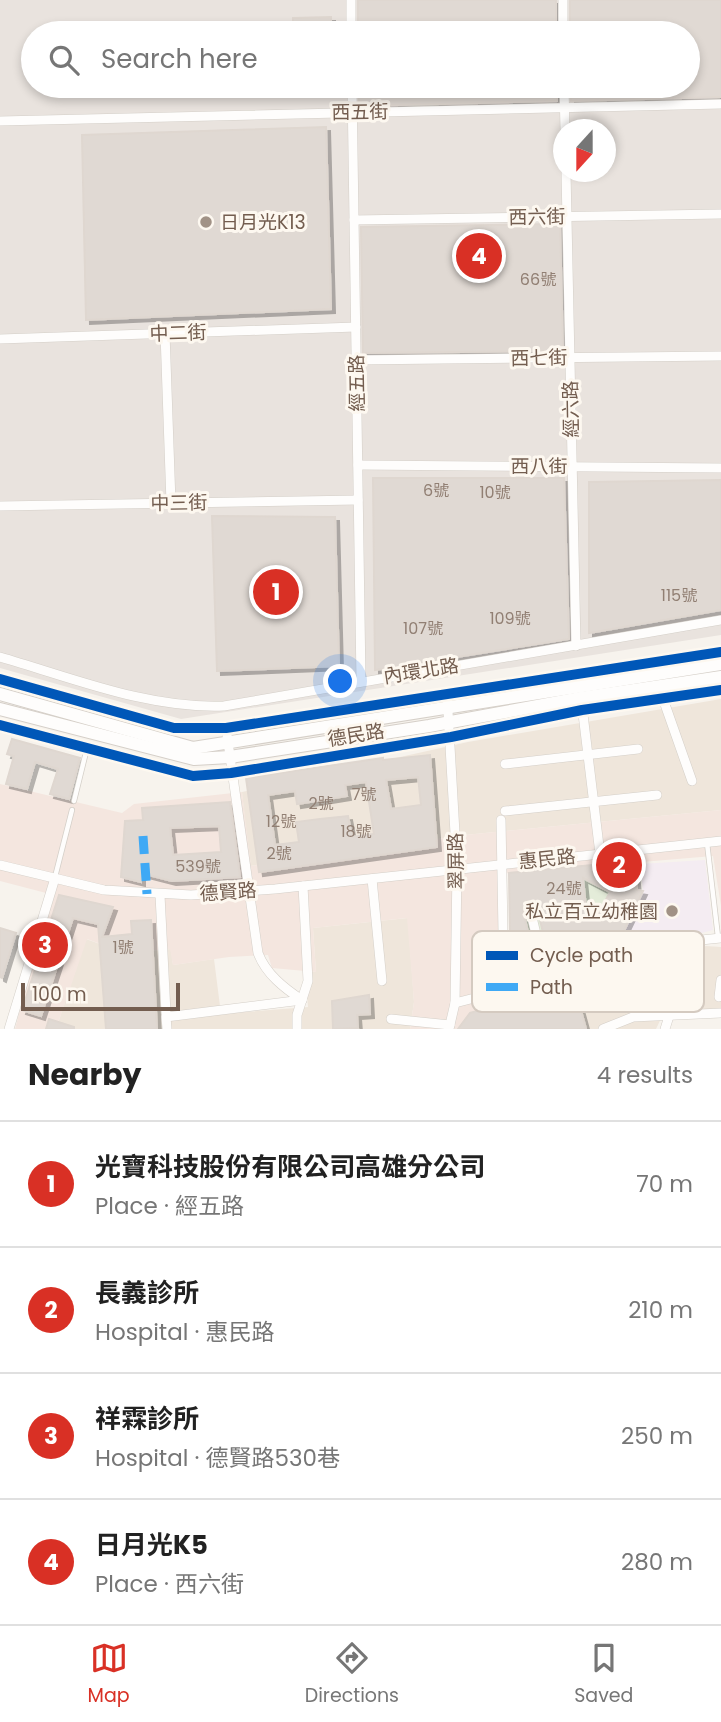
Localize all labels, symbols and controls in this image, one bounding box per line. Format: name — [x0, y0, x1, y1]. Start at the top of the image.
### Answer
search box — [21, 21, 700, 98]
icon: search — [45, 41, 83, 79]
text: Search here — [101, 41, 258, 77]
street label: 西五街 — [331, 98, 389, 126]
north arrow — [553, 119, 616, 182]
street label: 西六街 — [508, 203, 566, 231]
place label: 日月光K13 — [220, 209, 306, 236]
marker: 日月光K13 — [198, 214, 214, 230]
pin: 4 — [456, 230, 502, 282]
house number: 66號 — [520, 268, 556, 291]
street label: 中二街 — [149, 319, 207, 347]
street label: 西七街 — [510, 344, 568, 372]
street label: 經五路 — [343, 354, 371, 412]
street label: 經六路 — [557, 380, 585, 438]
street label: 西八街 — [510, 453, 568, 480]
house number: 6號 — [423, 479, 449, 502]
house number: 10號 — [479, 481, 511, 504]
street label: 中三街 — [150, 489, 208, 517]
pin: 1 — [253, 566, 299, 618]
house number: 115號 — [661, 584, 697, 607]
house number: 109號 — [489, 607, 531, 630]
house number: 107號 — [403, 617, 443, 640]
street label: 內環北路 — [381, 652, 461, 690]
your location — [323, 664, 357, 698]
street label: 德民路 — [326, 717, 386, 753]
house number: 7號 — [352, 783, 376, 806]
house number: 2號 — [308, 792, 334, 815]
house number: 12號 — [266, 810, 296, 833]
house number: 18號 — [340, 820, 372, 843]
street label: 翠屏路 — [442, 832, 470, 890]
pin: 2 — [596, 839, 642, 891]
house number: 2號 — [266, 842, 292, 865]
street label: 惠民路 — [517, 843, 577, 875]
house number: 539號 — [175, 855, 221, 878]
street label: 德賢路 — [199, 877, 257, 907]
house number: 24號 — [546, 877, 582, 900]
place label: 私立百立幼稚園 — [525, 898, 658, 925]
marker: 私立百立幼稚園 — [664, 903, 680, 919]
pin: 3 — [22, 919, 68, 971]
legend — [472, 931, 704, 1012]
house number: 1號 — [112, 936, 134, 959]
text: Cycle path — [530, 942, 633, 969]
text: Path — [530, 974, 573, 1001]
scale bar — [21, 980, 180, 1012]
text: 100 m — [32, 981, 87, 1008]
text: Nearby — [28, 1053, 142, 1096]
text: 4 results — [597, 1059, 693, 1091]
text: 光寶科技股份有限公司高雄分公司 — [95, 1149, 485, 1185]
text: 1 — [47, 1168, 55, 1200]
text: 70 m — [636, 1168, 693, 1200]
text: Place · 經五路 — [95, 1190, 244, 1222]
text: 長義診所 — [95, 1275, 199, 1311]
text: 2 — [44, 1294, 58, 1326]
text: 210 m — [628, 1294, 693, 1326]
text: Hospital · 惠民路 — [95, 1316, 275, 1348]
text: 祥霖診所 — [95, 1401, 199, 1437]
text: 3 — [44, 1420, 58, 1452]
text: 250 m — [621, 1420, 693, 1452]
text: Hospital · 德賢路530巷 — [95, 1442, 340, 1474]
text: 日月光K5 — [95, 1527, 208, 1563]
text: 4 — [43, 1546, 59, 1578]
text: 280 m — [621, 1546, 693, 1578]
text: Place · 西六街 — [95, 1568, 244, 1600]
tab: Map — [88, 1639, 130, 1710]
tab: Directions — [305, 1639, 399, 1710]
tab: Saved — [574, 1639, 633, 1710]

